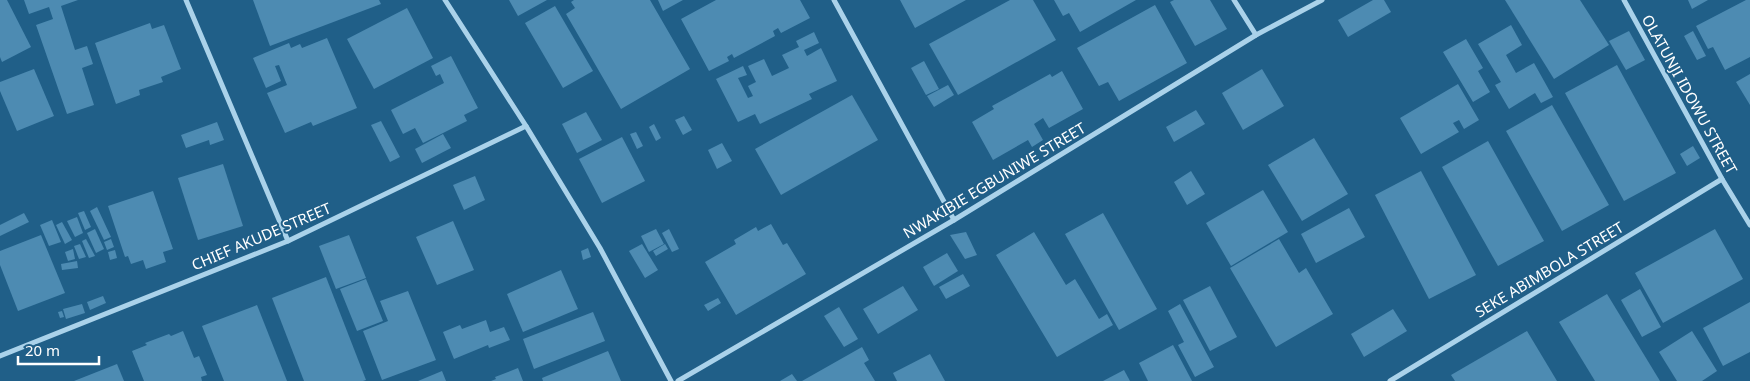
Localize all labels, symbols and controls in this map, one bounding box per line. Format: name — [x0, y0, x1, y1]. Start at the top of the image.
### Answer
street label: OLATUNJI IDOWU STREET — [1638, 11, 1743, 178]
street label: NWAKIBIE EGBUNIWE STREET — [899, 117, 1089, 242]
street label: CHIEF AKUDE STREET — [188, 197, 334, 274]
street label: SEKE ABIMBOLA STREET — [1471, 216, 1628, 321]
scale bar — [18, 334, 99, 366]
text: 20 m — [25, 340, 60, 360]

